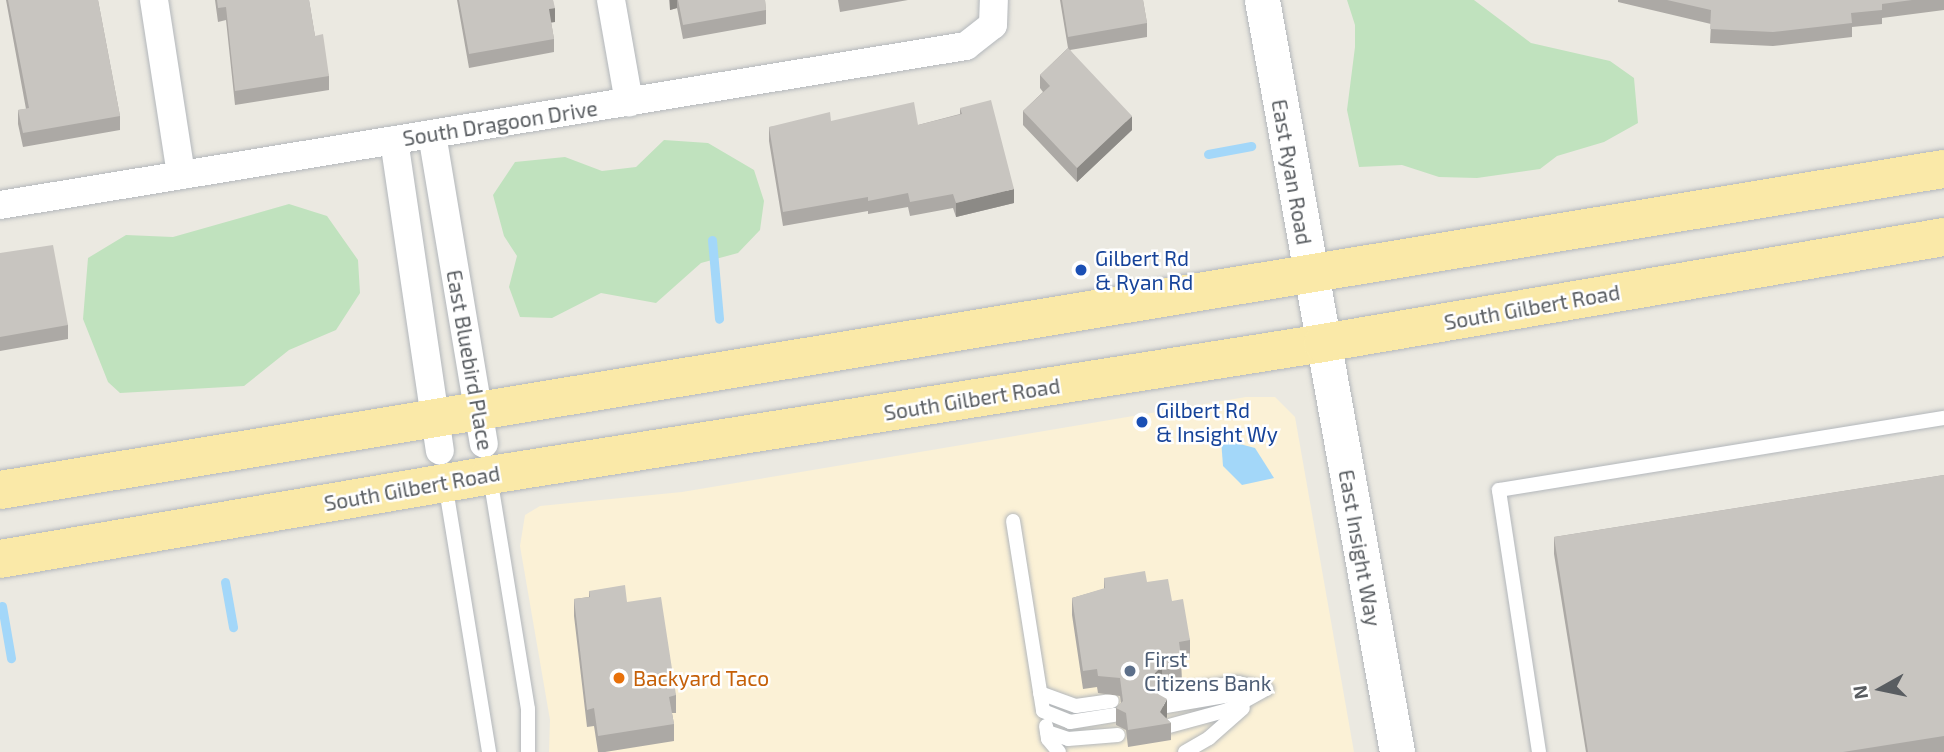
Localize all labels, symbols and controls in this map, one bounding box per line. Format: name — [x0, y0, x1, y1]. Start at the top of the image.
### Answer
street label: South Dragoon Drive — [401, 95, 599, 151]
street label: East Ryan Road — [1267, 97, 1317, 247]
place label: Gilbert Rd & Ryan Rd — [1095, 245, 1193, 295]
marker: Gilbert Rd & Ryan Rd — [1073, 262, 1089, 278]
street label: East Bluebird Place — [442, 268, 498, 452]
street label: South Gilbert Road — [1442, 279, 1622, 335]
street label: South Gilbert Road — [882, 373, 1062, 425]
place label: Gilbert Rd & Insight Wy — [1156, 397, 1278, 447]
marker: Gilbert Rd & Insight Wy — [1134, 414, 1150, 430]
street label: South Gilbert Road — [322, 460, 502, 516]
street label: East Insight Way — [1334, 467, 1386, 629]
place label: First Citizens Bank — [1144, 646, 1271, 696]
north arrow — [1846, 654, 1916, 724]
marker: First Citizens Bank — [1122, 663, 1138, 679]
place label: Backyard Taco — [633, 665, 770, 691]
marker: Backyard Taco — [611, 670, 627, 686]
text: N — [1847, 684, 1872, 701]

